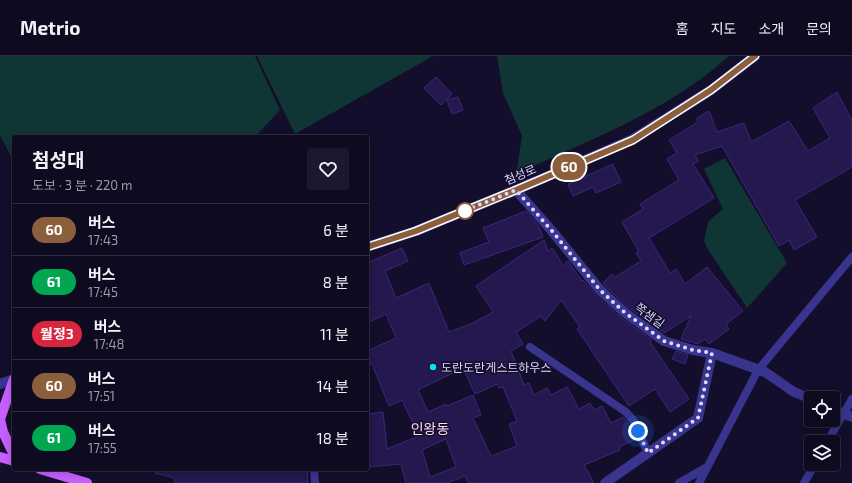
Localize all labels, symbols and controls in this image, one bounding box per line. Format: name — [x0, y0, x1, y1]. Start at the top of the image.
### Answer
text: Metrio — [20, 16, 80, 39]
text: 홈 — [676, 20, 689, 37]
text: 지도 — [711, 20, 736, 37]
text: 소개 — [758, 20, 784, 37]
text: 문의 — [806, 20, 832, 37]
text: 첨성대 — [32, 148, 84, 171]
button: heart — [307, 148, 349, 190]
line badge: 60 — [551, 154, 587, 180]
text: 60 — [560, 158, 578, 175]
street label: 첨성로 — [502, 161, 538, 187]
text: 도보 · 3 분 · 220 m — [32, 177, 132, 193]
unlabelled marker — [456, 202, 474, 220]
text: 버스 — [88, 213, 116, 231]
text: 60 — [45, 221, 63, 238]
text: 6 분 — [323, 221, 349, 239]
text: 17:43 — [88, 232, 118, 248]
text: 버스 — [88, 265, 116, 283]
text: 61 — [47, 273, 61, 290]
text: 8 분 — [323, 273, 349, 291]
text: 17:45 — [88, 284, 118, 300]
street label: 쪽샘길 — [632, 300, 668, 330]
text: 버스 — [94, 317, 121, 335]
text: 월정3 — [40, 325, 74, 342]
text: 11 분 — [320, 325, 349, 343]
text: 17:48 — [94, 336, 125, 352]
place label: 도란도란게스트하우스 — [441, 360, 551, 374]
marker: 도란도란게스트하우스 — [428, 362, 438, 372]
text: 버스 — [88, 369, 116, 387]
text: 60 — [45, 377, 63, 394]
text: 14 분 — [317, 377, 349, 395]
text: 17:51 — [88, 388, 115, 404]
map controls — [804, 391, 840, 471]
button: locate — [804, 391, 840, 427]
district label: 인왕동 — [411, 420, 449, 437]
text: 버스 — [88, 421, 116, 439]
your location — [628, 421, 648, 441]
text: 61 — [47, 429, 61, 446]
text: 18 분 — [317, 429, 349, 447]
button: layers — [804, 435, 840, 471]
text: 17:55 — [88, 440, 117, 456]

